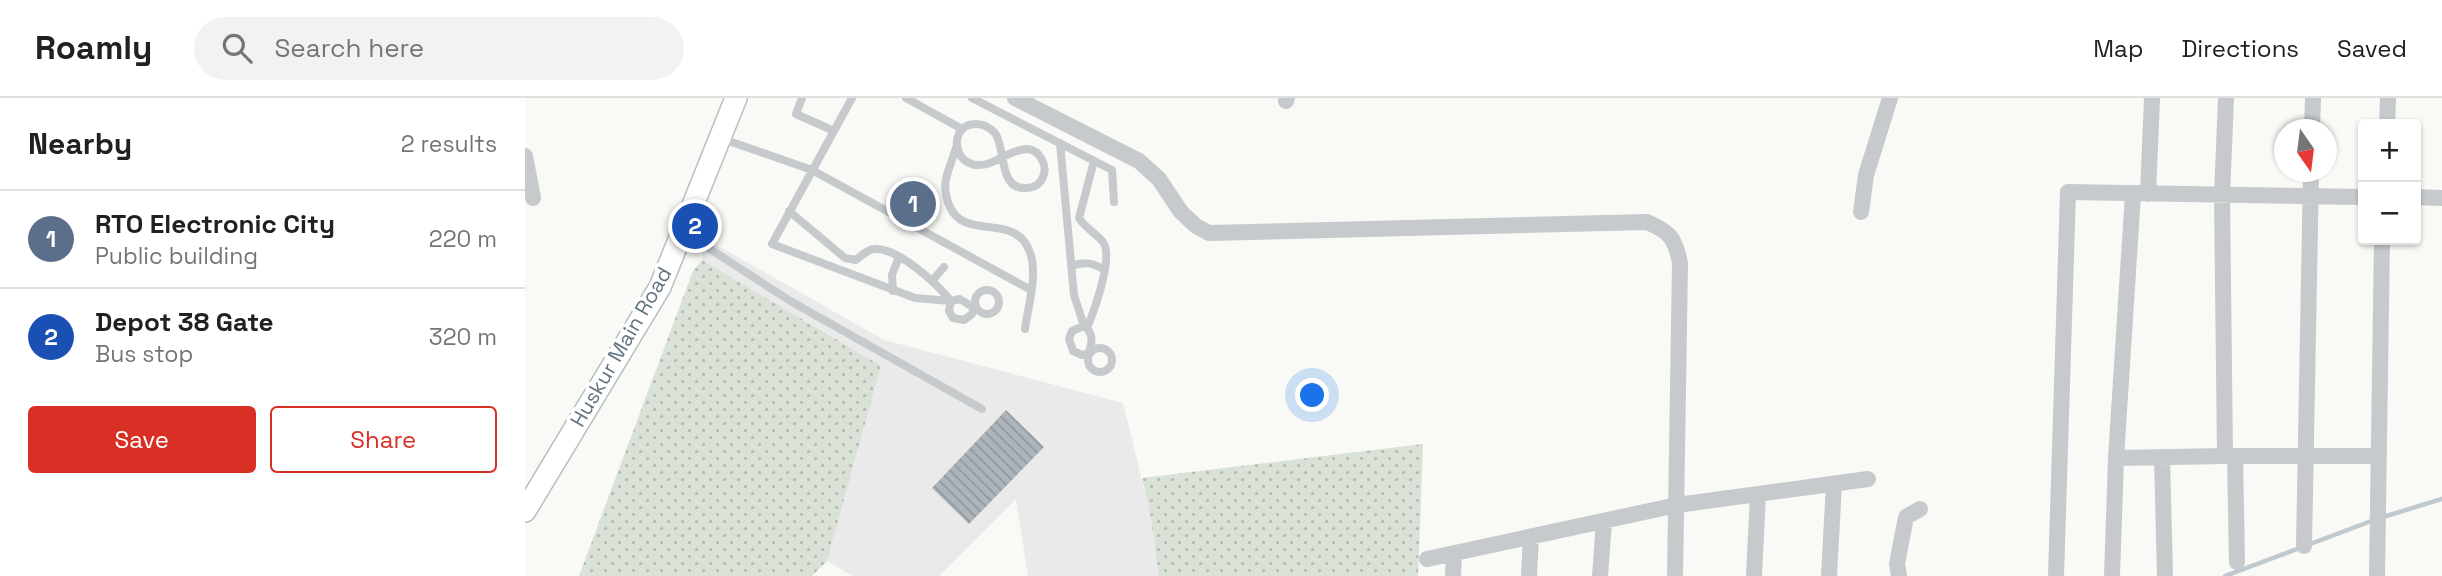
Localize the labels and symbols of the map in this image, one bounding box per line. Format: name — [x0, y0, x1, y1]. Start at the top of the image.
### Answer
north arrow — [2274, 119, 2337, 182]
pin: 1 — [890, 178, 936, 230]
pin: 2 — [672, 200, 718, 252]
street label: Huskur Main Road — [564, 262, 677, 432]
your location — [1295, 378, 1329, 412]

